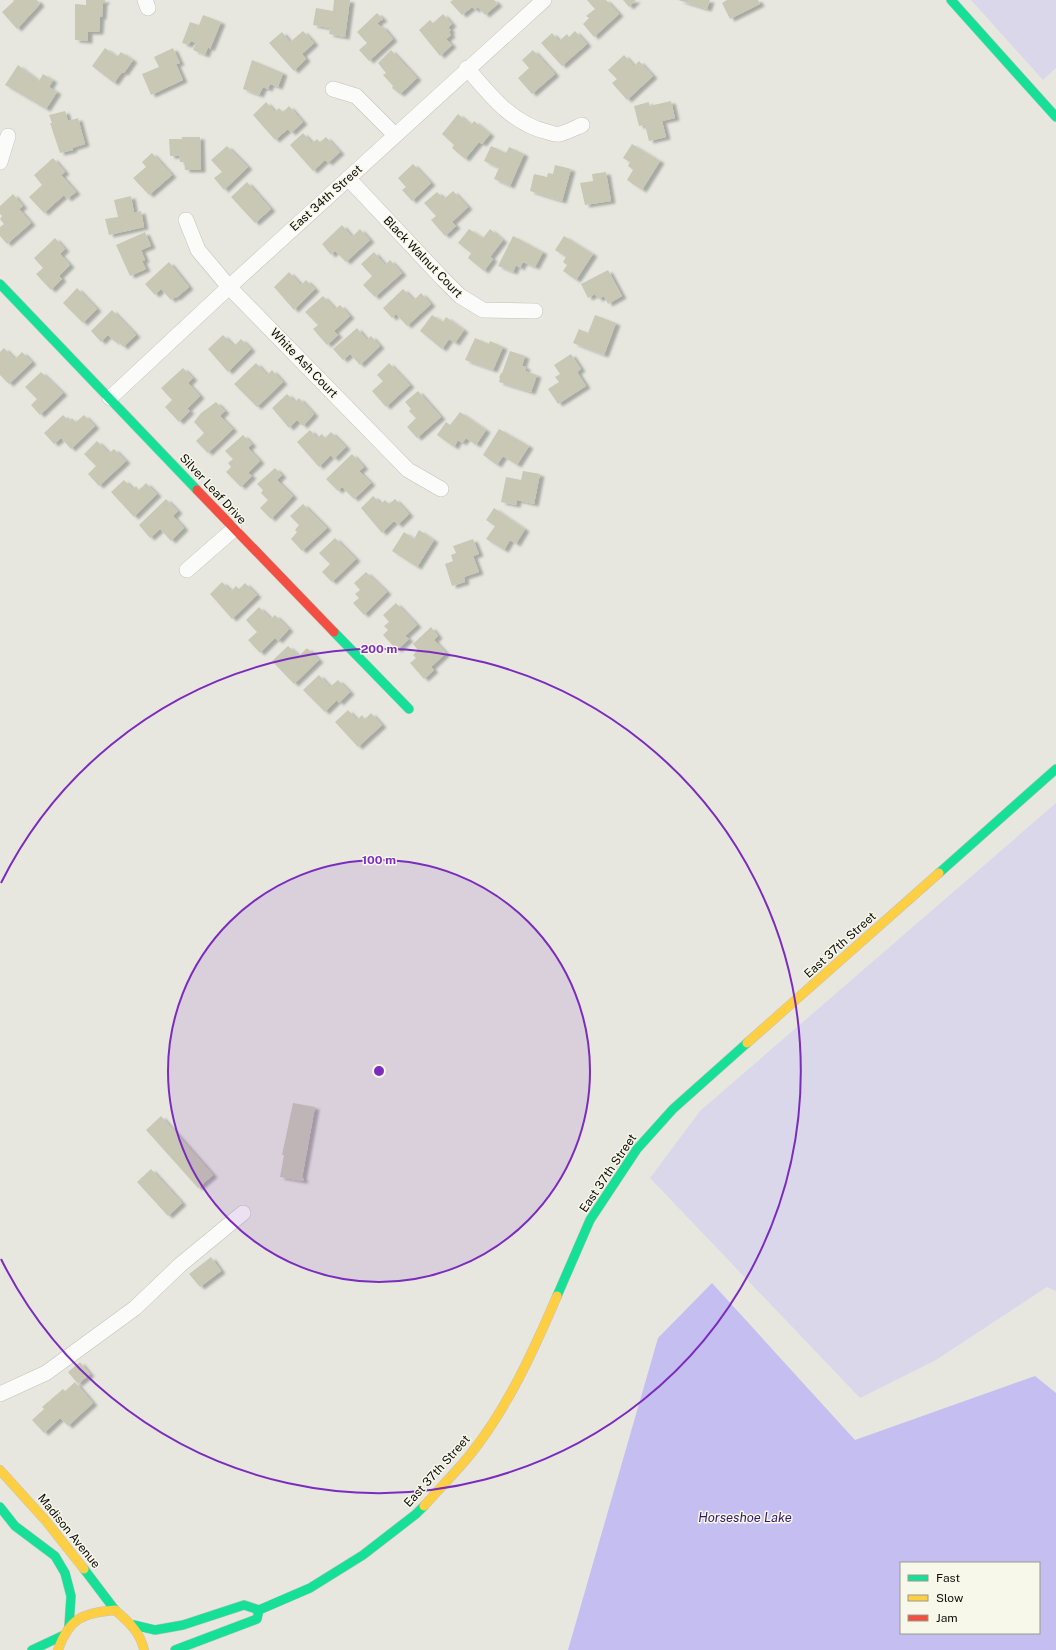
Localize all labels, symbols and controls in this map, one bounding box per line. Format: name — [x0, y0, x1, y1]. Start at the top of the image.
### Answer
street label: East 34th Street — [287, 162, 365, 234]
street label: Black Walnut Court — [380, 213, 466, 301]
street label: White Ash Court — [267, 325, 341, 401]
street label: Silver Leaf Drive — [177, 451, 249, 527]
text: 200 m — [361, 642, 397, 656]
text: 100 m — [362, 853, 396, 867]
street label: East 37th Street — [801, 909, 879, 981]
centre of rings — [372, 1064, 386, 1078]
street label: East 37th Street — [577, 1131, 640, 1215]
street label: East 37th Street — [401, 1432, 473, 1510]
street label: Madison Avenue — [35, 1491, 103, 1571]
water label: Horseshoe Lake — [698, 1510, 792, 1525]
legend — [900, 1562, 1040, 1634]
text: Fast — [936, 1571, 961, 1585]
text: Slow — [936, 1591, 964, 1605]
text: Jam — [936, 1611, 958, 1625]

